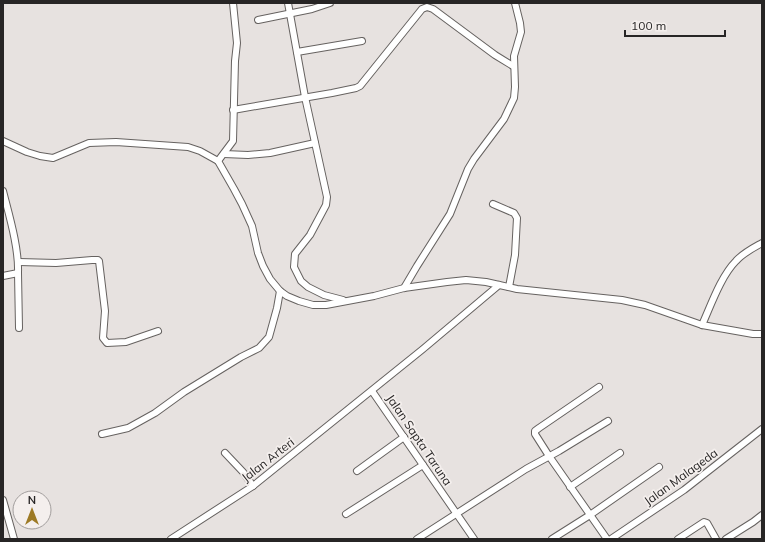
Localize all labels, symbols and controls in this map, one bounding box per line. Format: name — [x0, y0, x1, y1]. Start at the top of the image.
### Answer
scale bar — [625, 12, 725, 38]
text: 100 m — [631, 18, 666, 33]
street label: Jalan Sapta Taruna — [383, 391, 455, 488]
street label: Jalan Arteri — [238, 434, 297, 485]
street label: Jalan Malageda — [641, 445, 720, 508]
north arrow — [12, 490, 52, 530]
text: N — [28, 493, 36, 507]

